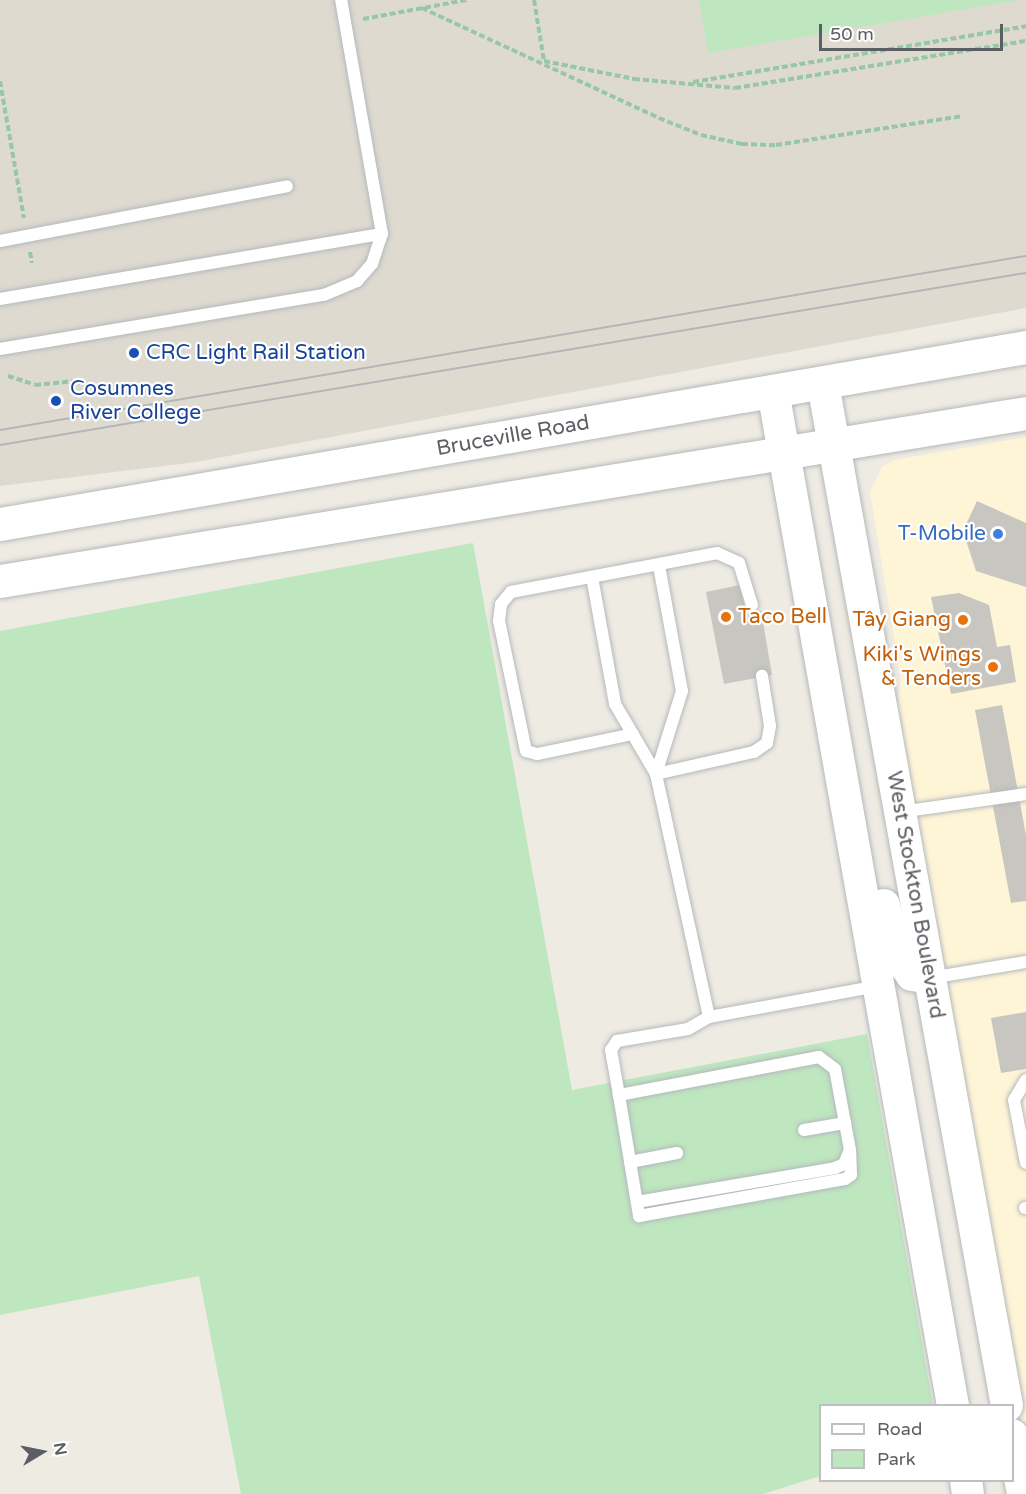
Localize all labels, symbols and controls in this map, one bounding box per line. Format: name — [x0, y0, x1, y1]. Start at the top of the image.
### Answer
scale bar — [822, 12, 1006, 50]
text: 50 m — [830, 23, 874, 45]
place label: CRC Light Rail Station — [146, 340, 366, 366]
marker: CRC Light Rail Station — [127, 346, 141, 360]
place label: Cosumnes River College — [70, 376, 201, 426]
marker: Cosumnes River College — [47, 392, 65, 410]
street label: Bruceville Road — [434, 410, 592, 462]
place label: T-Mobile — [898, 521, 986, 547]
marker: T-Mobile — [991, 527, 1005, 541]
place label: Taco Bell — [738, 604, 827, 630]
place label: Tây Giang — [853, 607, 951, 633]
marker: Taco Bell — [719, 610, 733, 624]
marker: Tây Giang — [956, 613, 970, 627]
place label: Kiki's Wings & Tenders — [862, 642, 981, 692]
marker: Kiki's Wings & Tenders — [986, 660, 1000, 674]
street label: West Stockton Boulevard — [881, 769, 949, 1021]
legend — [819, 1404, 1014, 1482]
text: Road — [877, 1418, 922, 1440]
north arrow — [12, 1422, 72, 1482]
text: N — [49, 1441, 71, 1457]
text: Park — [877, 1448, 915, 1470]

